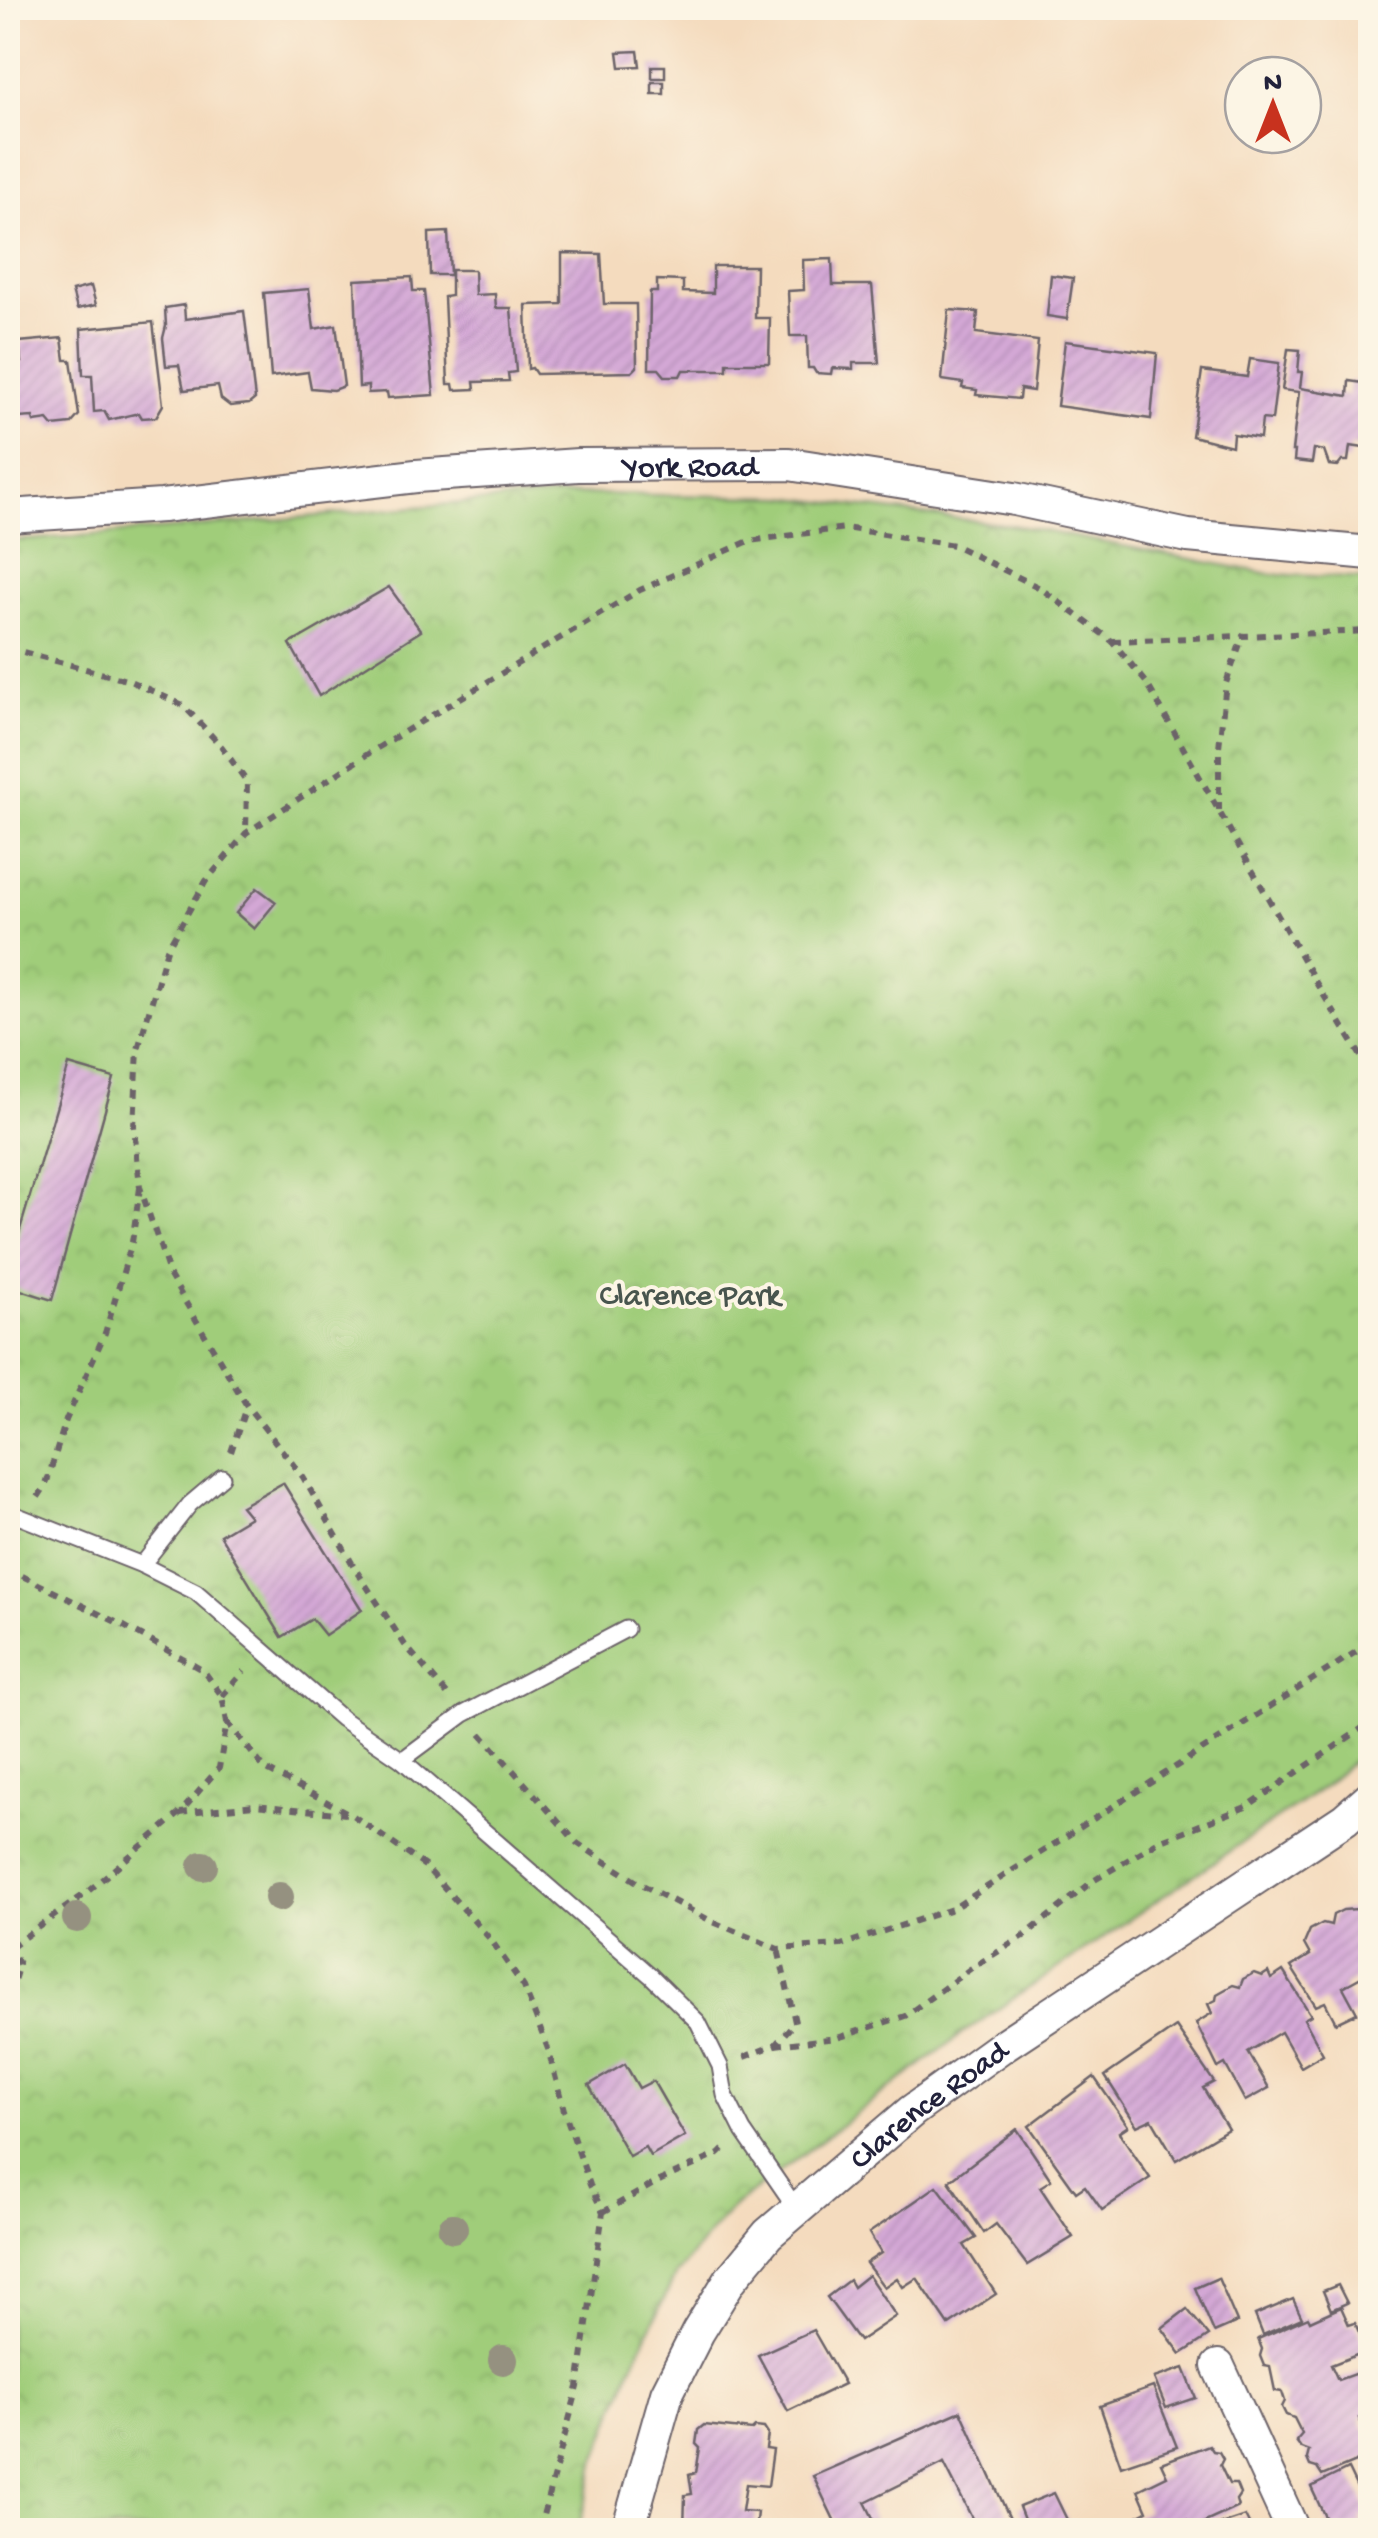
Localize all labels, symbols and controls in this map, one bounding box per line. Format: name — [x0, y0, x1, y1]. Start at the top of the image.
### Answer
north arrow — [1223, 55, 1323, 155]
text: N — [1264, 68, 1282, 101]
street label: York Road — [620, 450, 760, 489]
park label: Clarence Park — [599, 1279, 783, 1317]
street label: Clarence Road — [844, 2033, 1019, 2180]

